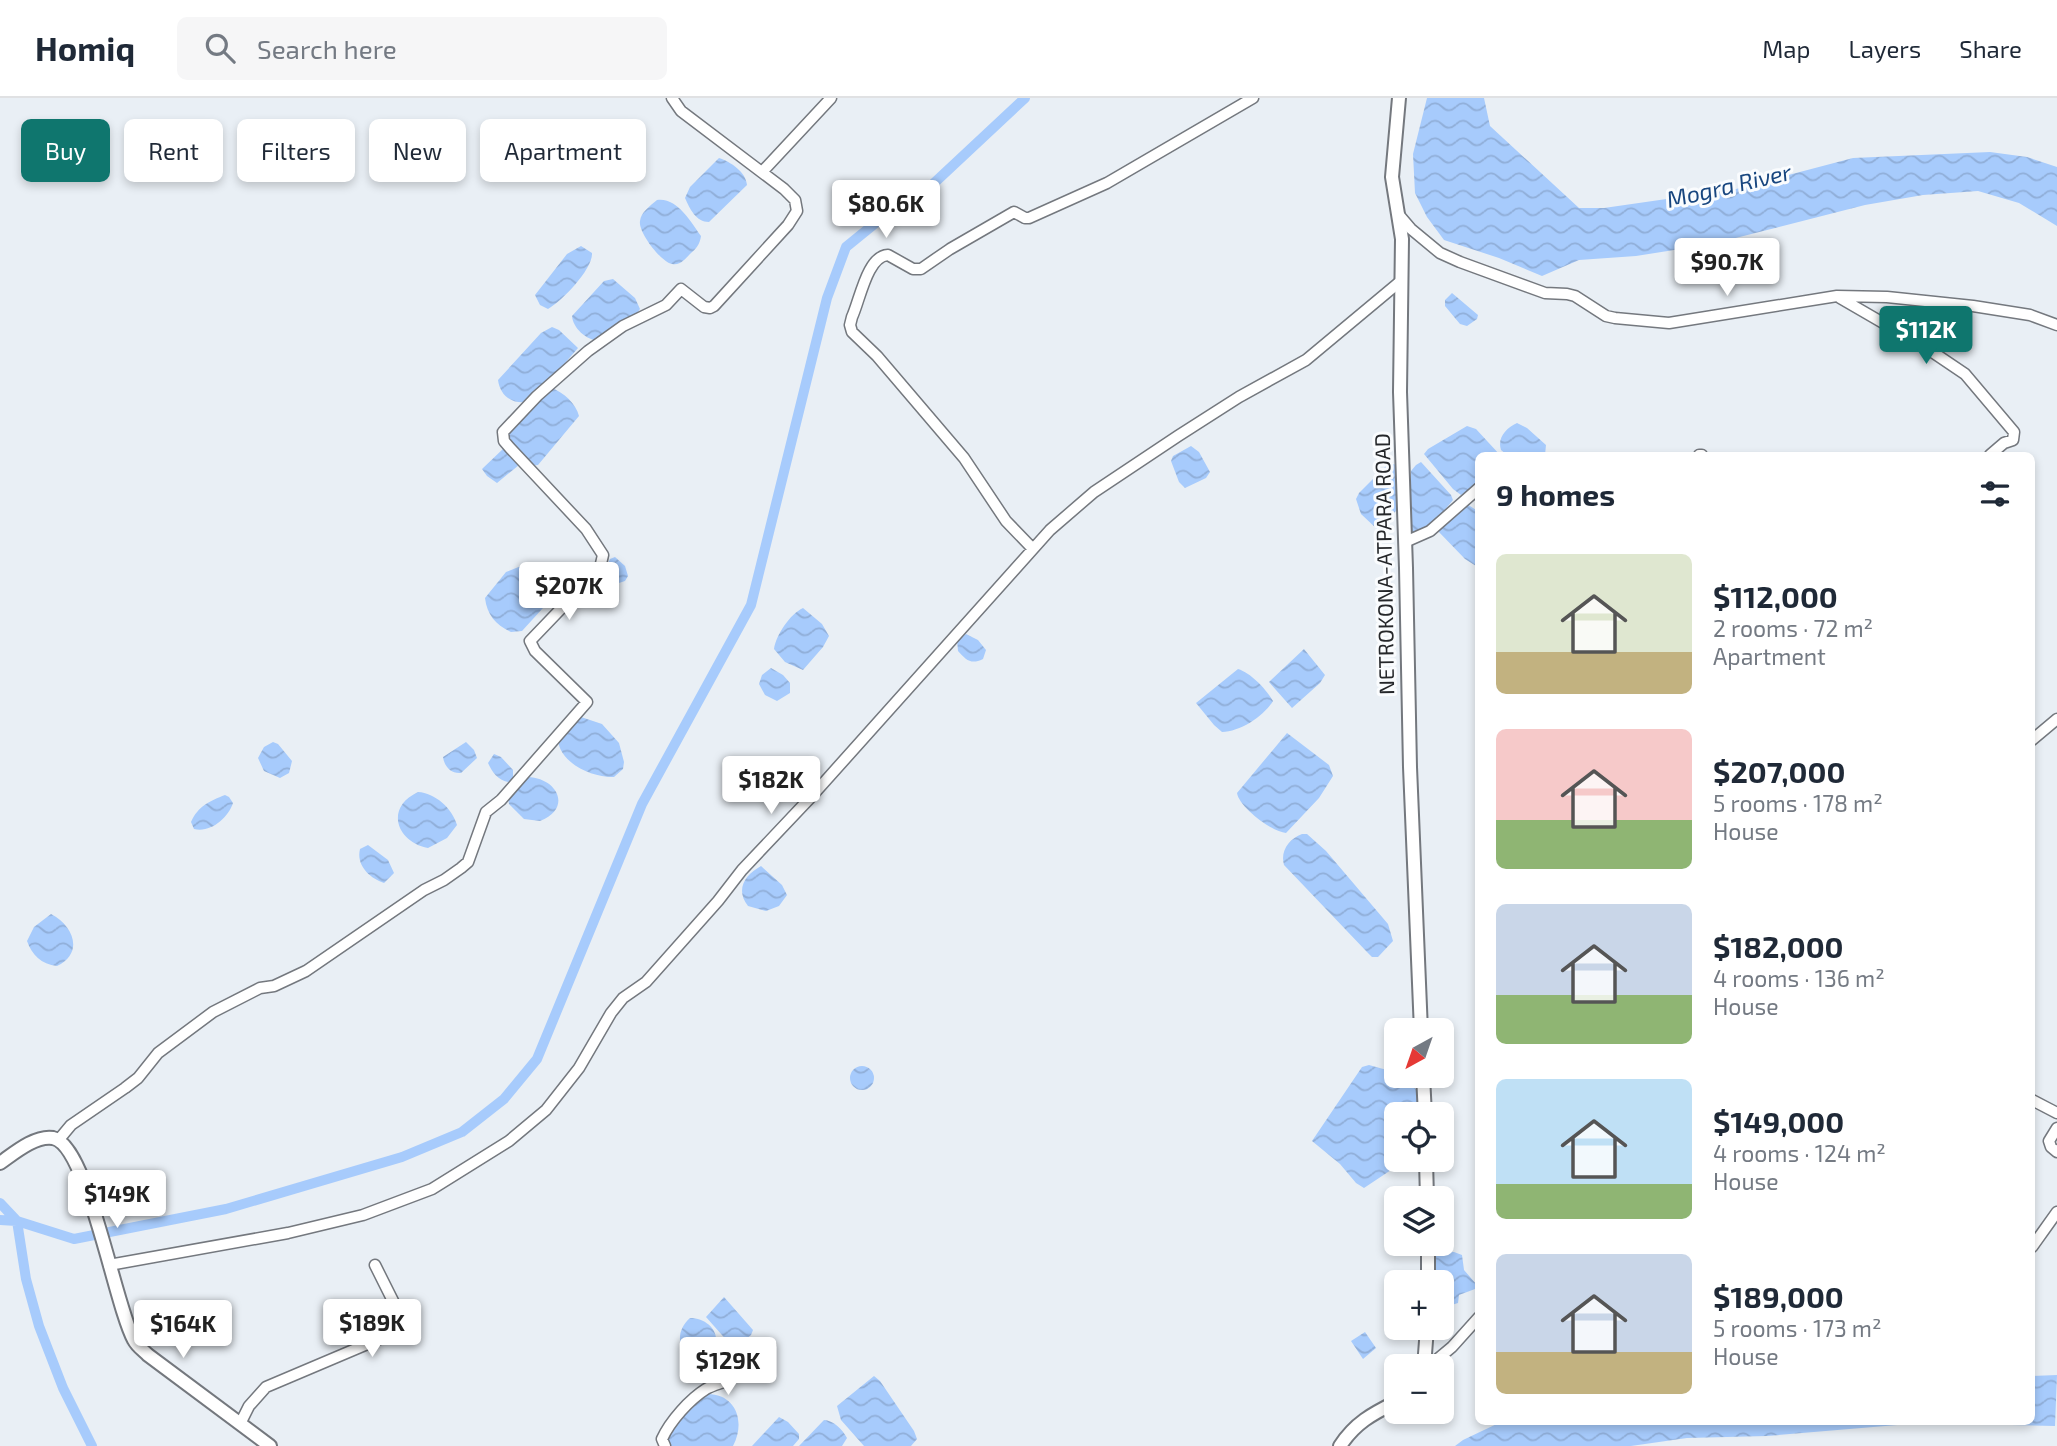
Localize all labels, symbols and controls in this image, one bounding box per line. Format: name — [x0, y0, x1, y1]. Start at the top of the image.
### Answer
search box — [177, 17, 667, 80]
text: Homiq — [35, 28, 135, 68]
icon: search — [201, 29, 239, 67]
text: Search here — [257, 33, 397, 64]
text: Map — [1762, 34, 1810, 63]
text: Layers — [1848, 34, 1921, 63]
text: Share — [1959, 34, 2022, 63]
chip: Buy — [21, 119, 110, 182]
chip: Rent — [124, 119, 223, 182]
chip: Filters — [237, 119, 355, 182]
chip: New — [369, 119, 466, 182]
chip: Apartment — [480, 119, 646, 182]
water label: Mogra River — [1664, 157, 1795, 213]
pin: $80.6K — [829, 180, 943, 240]
text: $80.6K — [848, 189, 924, 217]
pin: $90.7K — [1670, 238, 1784, 298]
text: $90.7K — [1690, 247, 1764, 275]
pin: $112K — [1877, 306, 1975, 366]
text: $112K — [1895, 315, 1957, 343]
street label: NETROKONA-ATPARA ROAD — [1369, 433, 1398, 695]
icon: filters — [1976, 475, 2014, 513]
text: 9 homes — [1496, 476, 1615, 512]
pin: $207K — [520, 562, 618, 622]
text: $207K — [535, 571, 603, 599]
text: $112,000 — [1713, 578, 1838, 614]
icon: home — [1552, 582, 1636, 666]
text: 2 rooms · 72 m² — [1713, 614, 1873, 642]
text: Apartment — [1713, 642, 1826, 670]
text: $207,000 — [1713, 753, 1845, 789]
pin: $182K — [722, 756, 820, 816]
icon: home — [1552, 757, 1636, 841]
text: $182K — [738, 765, 804, 793]
text: 5 rooms · 178 m² — [1713, 789, 1883, 817]
text: House — [1713, 817, 1779, 845]
text: $182,000 — [1713, 928, 1844, 964]
icon: home — [1552, 932, 1636, 1016]
text: 4 rooms · 136 m² — [1713, 964, 1885, 992]
text: House — [1713, 992, 1779, 1020]
north arrow — [1384, 1018, 1454, 1088]
map controls — [1384, 1018, 1454, 1424]
button: locate — [1384, 1102, 1454, 1172]
text: $149,000 — [1713, 1103, 1844, 1139]
icon: home — [1552, 1107, 1636, 1191]
text: 4 rooms · 124 m² — [1713, 1139, 1886, 1167]
text: House — [1713, 1167, 1779, 1195]
pin: $149K — [68, 1170, 166, 1230]
text: $149K — [84, 1179, 150, 1207]
button: layers — [1384, 1186, 1454, 1256]
button: + — [1384, 1270, 1454, 1340]
text: $189,000 — [1713, 1278, 1844, 1314]
icon: home — [1552, 1282, 1636, 1366]
pin: $164K — [134, 1300, 232, 1360]
pin: $189K — [323, 1300, 421, 1359]
text: $189K — [339, 1308, 405, 1336]
text: $164K — [150, 1309, 216, 1337]
text: 5 rooms · 173 m² — [1713, 1314, 1882, 1342]
pin: $129K — [679, 1338, 777, 1397]
text: House — [1713, 1342, 1779, 1370]
text: $129K — [696, 1346, 760, 1374]
button: − — [1384, 1354, 1454, 1424]

